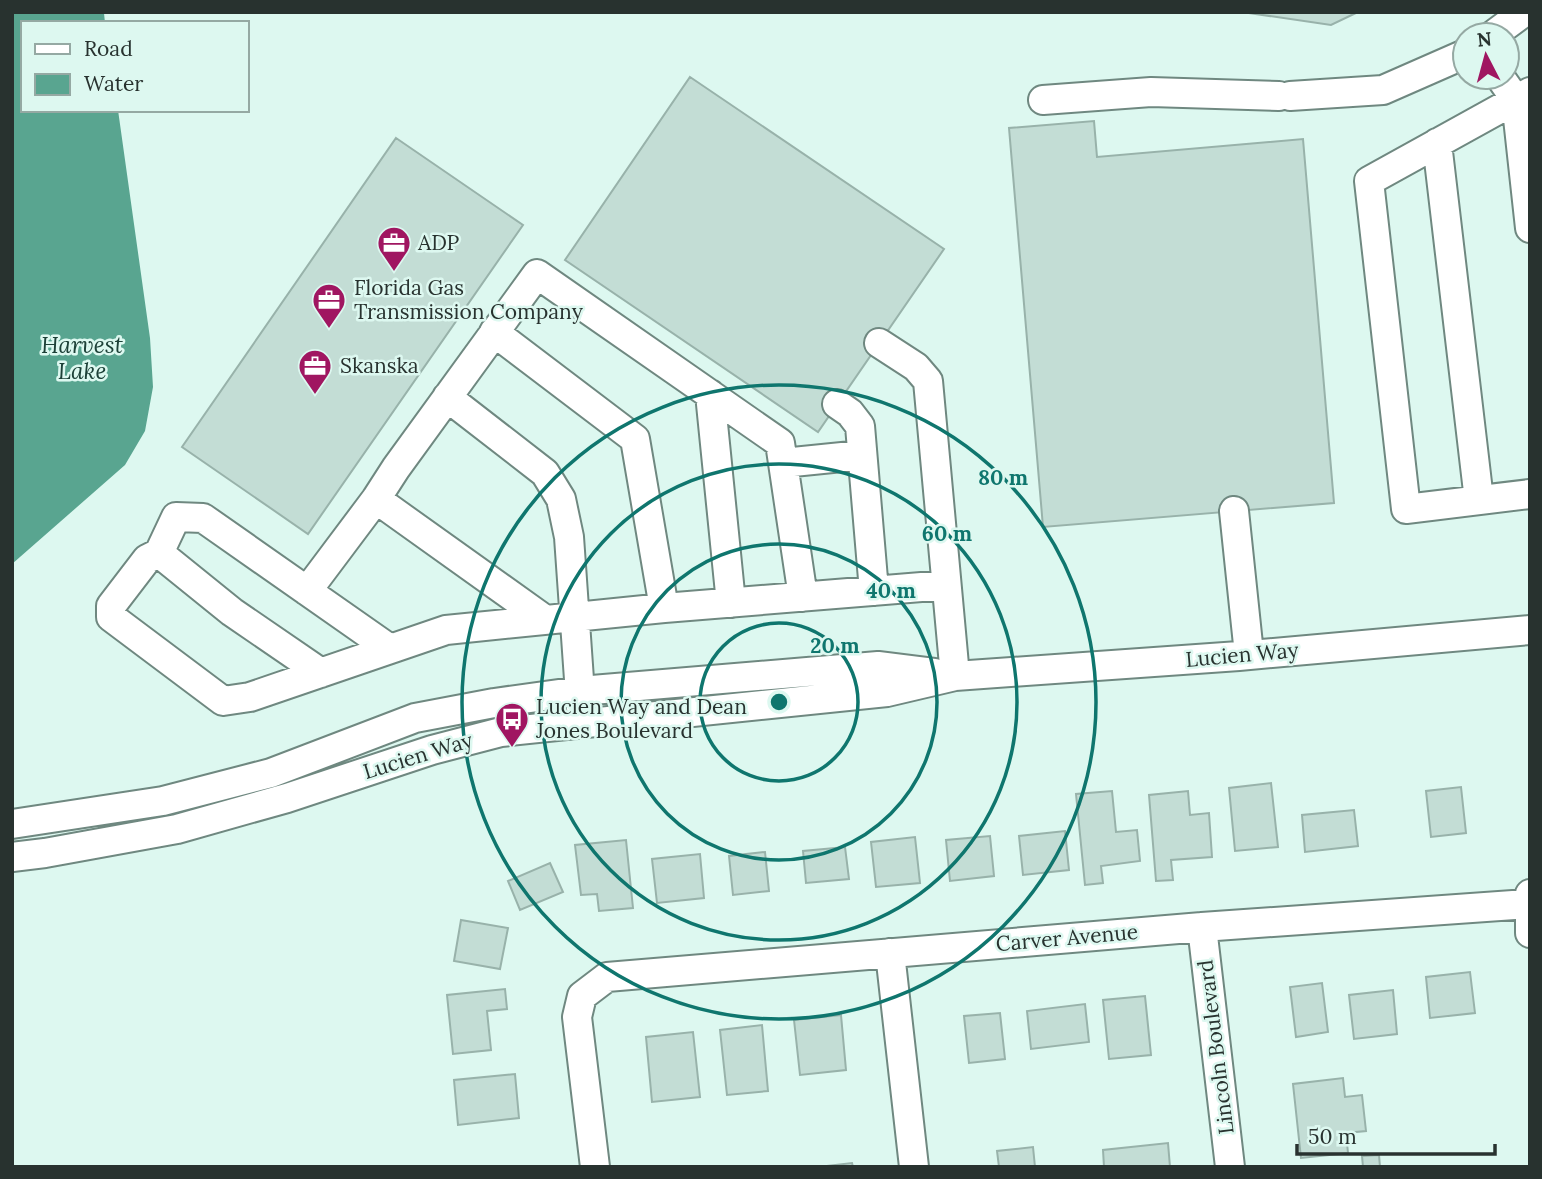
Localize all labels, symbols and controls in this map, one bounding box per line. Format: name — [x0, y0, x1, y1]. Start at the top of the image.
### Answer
legend — [21, 21, 248, 112]
north arrow — [1451, 21, 1521, 91]
text: N — [1476, 26, 1493, 52]
text: Road — [84, 35, 133, 62]
text: Water — [84, 70, 143, 97]
office icon: ADP — [375, 224, 413, 273]
place label: ADP — [417, 229, 460, 256]
place label: Florida Gas Transmission Company — [354, 274, 583, 325]
office icon: Florida Gas Transmission Company — [310, 281, 348, 330]
water label: Harvest Lake — [41, 330, 124, 385]
office icon: Skanska — [296, 347, 334, 396]
place label: Skanska — [340, 352, 419, 379]
text: 80 m — [978, 464, 1028, 491]
text: 60 m — [922, 520, 972, 547]
text: 40 m — [866, 577, 916, 604]
text: 20 m — [810, 632, 860, 659]
street label: Lucien Way — [1184, 636, 1300, 673]
centre of rings — [767, 690, 791, 714]
place label: Lucien Way and Dean Jones Boulevard — [535, 693, 747, 744]
bus stop icon: Lucien Way and Dean Jones Boulevard — [493, 700, 531, 749]
street label: Lucien Way — [360, 726, 476, 785]
street label: Carver Avenue — [995, 918, 1139, 957]
street label: Lincoln Boulevard — [1191, 958, 1240, 1136]
scale bar — [1297, 1112, 1495, 1156]
text: 50 m — [1308, 1123, 1357, 1150]

